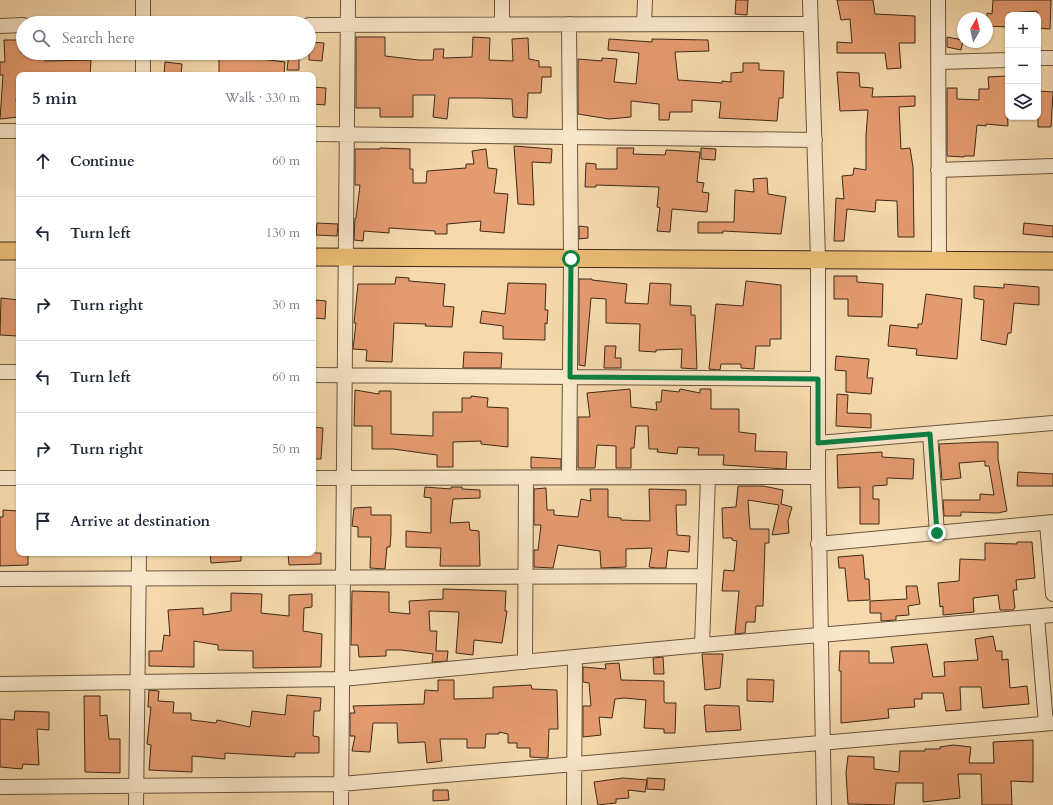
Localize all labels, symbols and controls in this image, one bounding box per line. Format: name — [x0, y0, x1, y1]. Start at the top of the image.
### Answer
north arrow — [957, 12, 993, 48]
map controls — [1005, 12, 1041, 120]
button: + — [1005, 12, 1041, 48]
search box — [16, 16, 316, 60]
icon: search — [30, 27, 52, 49]
text: Search here — [62, 28, 135, 48]
button: − — [1005, 48, 1041, 84]
button: layers — [1005, 84, 1041, 120]
text: 5 min — [32, 87, 77, 110]
text: Walk · 330 m — [225, 89, 300, 107]
icon: ahead — [32, 150, 54, 172]
text: Continue — [70, 151, 135, 171]
text: 60 m — [272, 152, 300, 170]
icon: left — [32, 222, 54, 244]
text: Turn left — [70, 223, 131, 243]
text: 130 m — [266, 224, 300, 242]
route start — [562, 250, 580, 268]
icon: right — [32, 294, 54, 316]
text: Turn right — [70, 295, 143, 315]
text: 30 m — [272, 296, 300, 314]
icon: left — [32, 366, 54, 388]
text: Turn left — [70, 367, 131, 387]
text: 60 m — [272, 368, 300, 386]
icon: right — [32, 438, 54, 460]
text: Turn right — [70, 439, 143, 459]
text: 50 m — [272, 440, 300, 458]
icon: arrive — [32, 510, 54, 532]
text: Arrive at destination — [70, 511, 210, 531]
route end — [928, 524, 946, 542]

